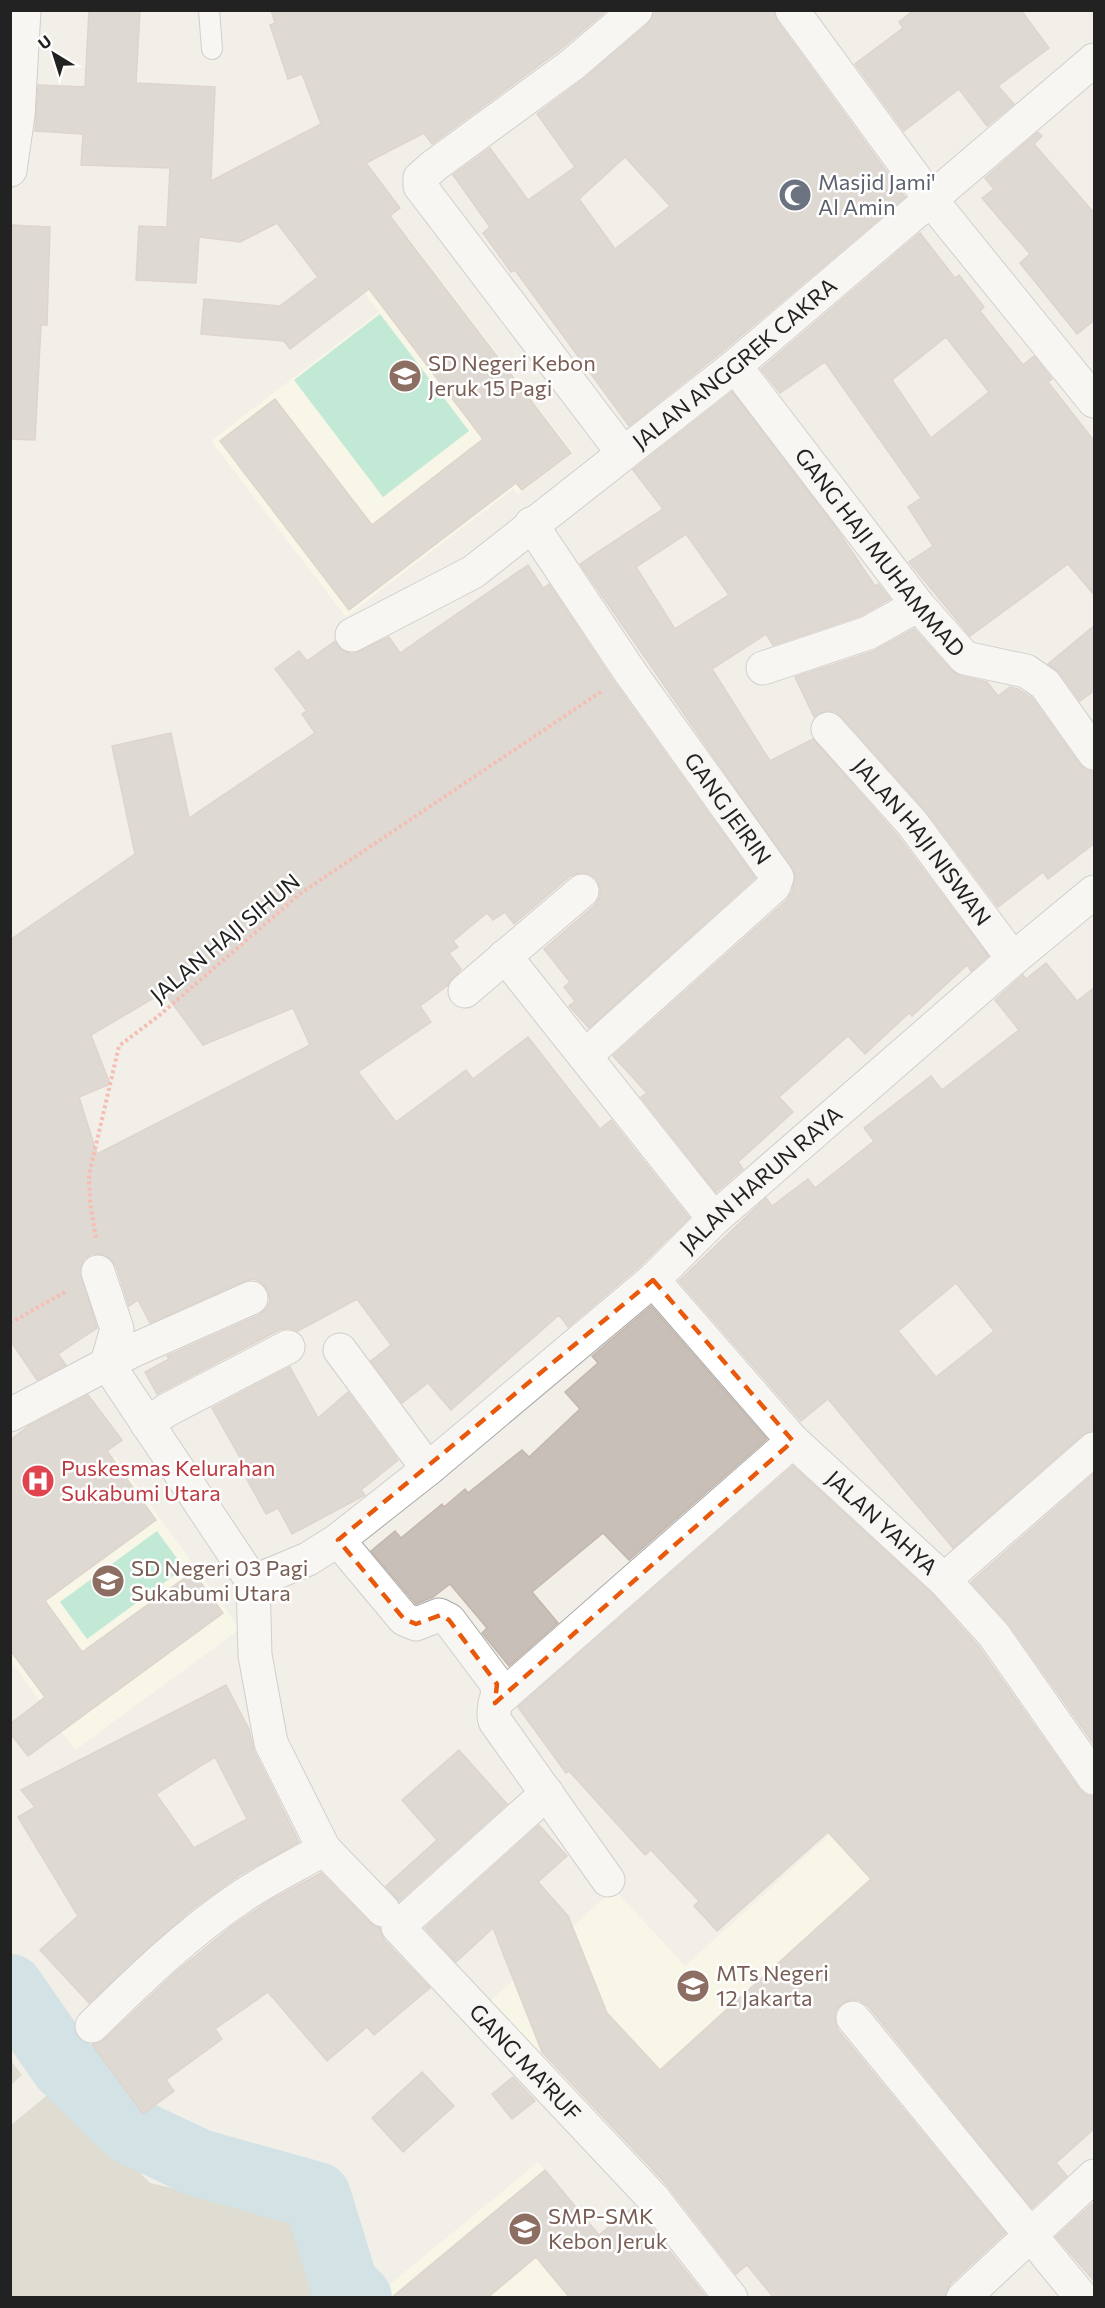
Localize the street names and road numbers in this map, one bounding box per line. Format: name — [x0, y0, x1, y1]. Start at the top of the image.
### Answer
street label: JALAN ANGGREK CAKRA — [627, 271, 842, 455]
street label: GANG HAJI MUHAMMAD — [789, 442, 971, 662]
street label: GANG JEIRIN — [679, 747, 778, 869]
street label: JALAN HAJI NISWAN — [847, 752, 997, 930]
street label: JALAN HAJI SIHUN — [144, 867, 305, 1008]
street label: JALAN HARUN RAYA — [673, 1100, 847, 1259]
street label: JALAN YAHYA — [821, 1464, 943, 1580]
street label: GANG MA'RUF — [464, 1998, 587, 2126]

